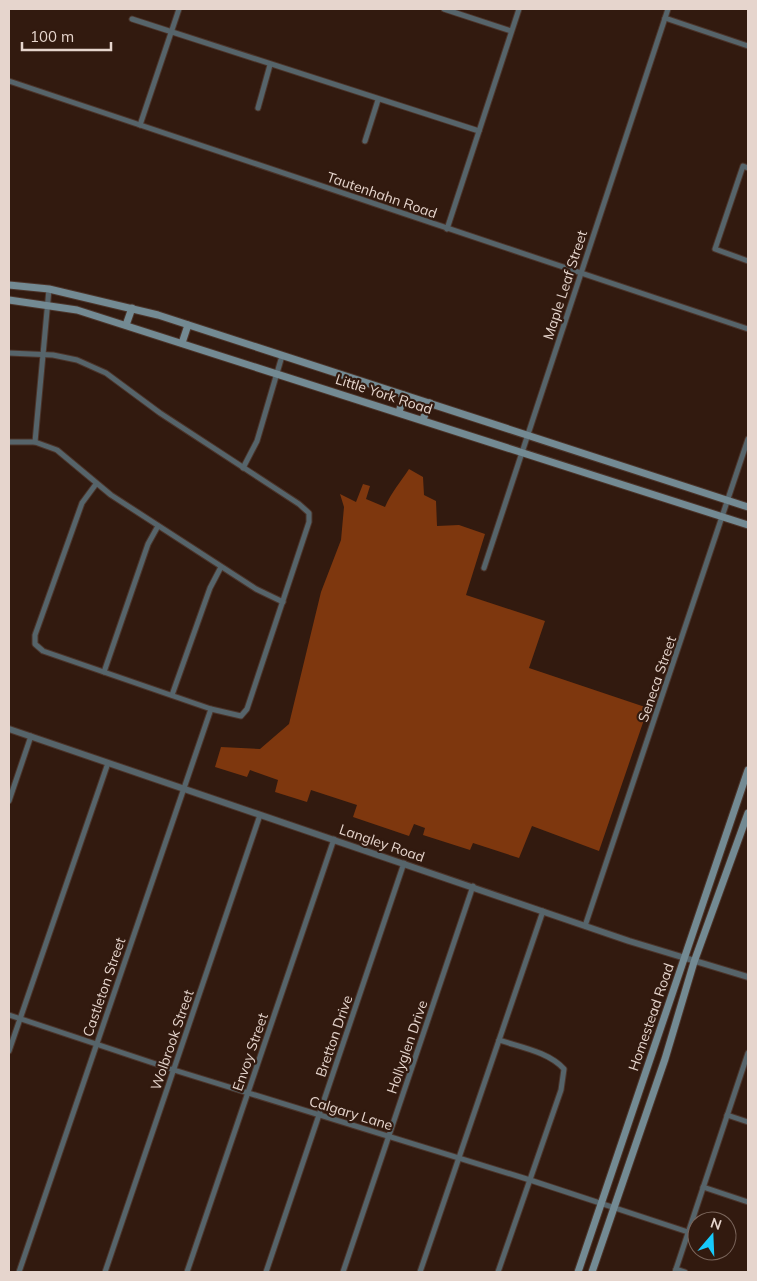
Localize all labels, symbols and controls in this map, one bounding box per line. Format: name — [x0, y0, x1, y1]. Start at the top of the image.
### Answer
scale bar — [22, 20, 111, 52]
text: 100 m — [30, 27, 74, 46]
street label: Tautenhahn Road — [324, 168, 440, 222]
street label: Maple Leaf Street — [539, 228, 591, 342]
street label: Little York Road — [333, 370, 435, 418]
street label: Seneca Street — [634, 634, 680, 724]
street label: Langley Road — [337, 820, 427, 866]
street label: Castleton Street — [79, 935, 129, 1039]
street label: Homestead Road — [624, 961, 678, 1073]
street label: Wolbrook Street — [146, 987, 198, 1093]
street label: Bretton Drive — [312, 993, 356, 1079]
street label: Hollyglen Drive — [383, 998, 431, 1096]
street label: Envoy Street — [228, 1011, 272, 1093]
street label: Calgary Lane — [307, 1092, 395, 1134]
north arrow — [687, 1211, 737, 1261]
text: N — [708, 1213, 724, 1234]

